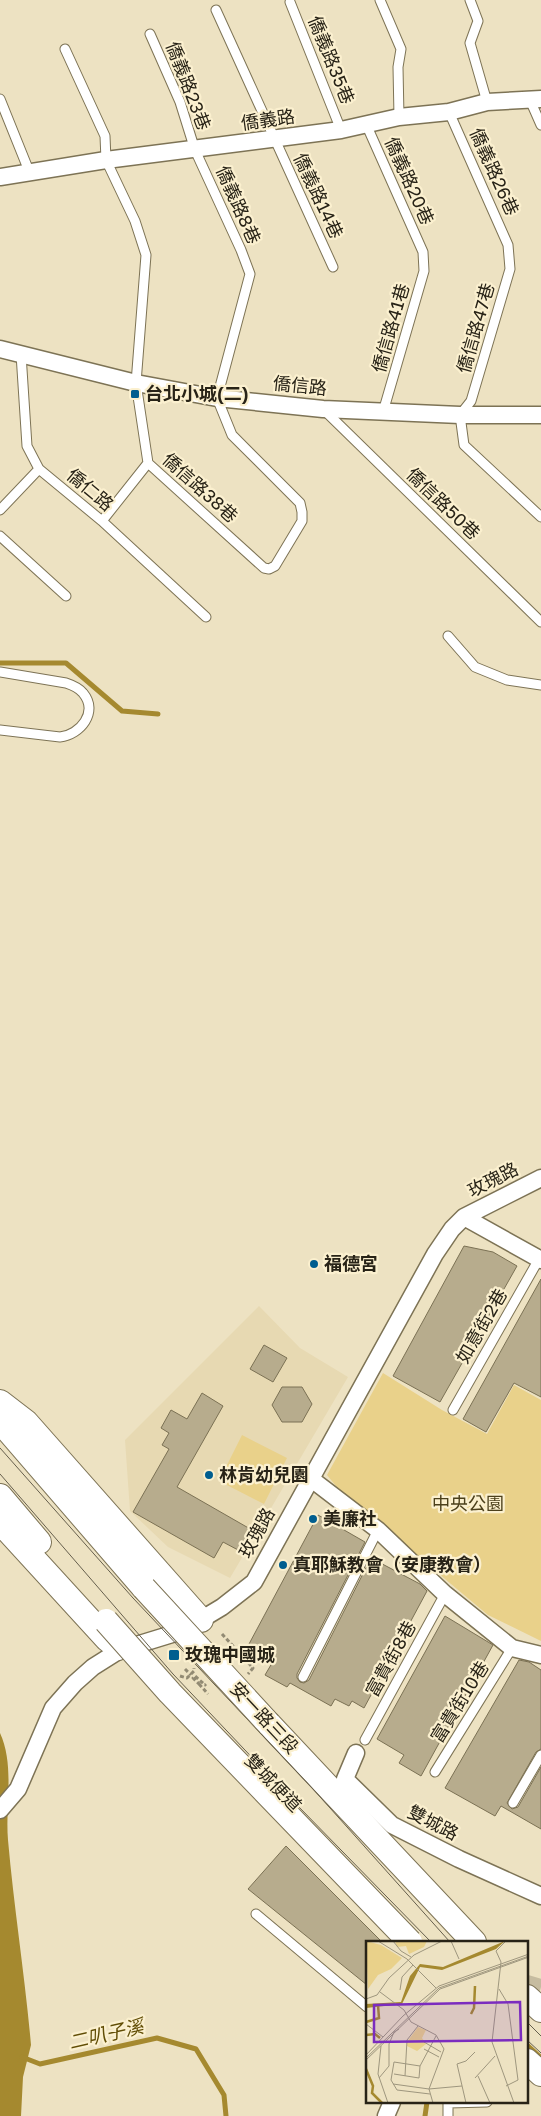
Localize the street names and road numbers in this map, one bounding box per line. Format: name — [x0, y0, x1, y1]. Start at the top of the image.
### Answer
street label: 僑義路35巷 — [304, 12, 360, 107]
street label: 僑義路23巷 — [162, 38, 216, 133]
street label: 僑義路 — [240, 104, 296, 134]
street label: 僑義路26巷 — [466, 124, 524, 219]
street label: 僑義路20巷 — [381, 133, 439, 228]
street label: 僑義路14巷 — [290, 149, 348, 242]
street label: 僑義路8巷 — [212, 162, 266, 247]
street label: 僑信路47巷 — [452, 280, 498, 375]
street label: 僑信路41巷 — [367, 281, 413, 375]
street label: 僑信路 — [272, 371, 328, 399]
street label: 僑信路38巷 — [159, 448, 243, 527]
street label: 僑仁路 — [63, 463, 118, 515]
street label: 僑信路50巷 — [402, 463, 485, 544]
street label: 玫瑰路 — [463, 1157, 522, 1201]
street label: 如意街2巷 — [451, 1284, 511, 1367]
street label: 玫瑰路 — [233, 1504, 279, 1561]
street label: 富貴街8巷 — [360, 1617, 420, 1700]
street label: 富貴街10巷 — [425, 1657, 493, 1746]
street label: 安一路三段 — [226, 1677, 303, 1758]
street label: 雙城便道 — [241, 1749, 307, 1816]
street label: 雙城路 — [404, 1800, 463, 1844]

